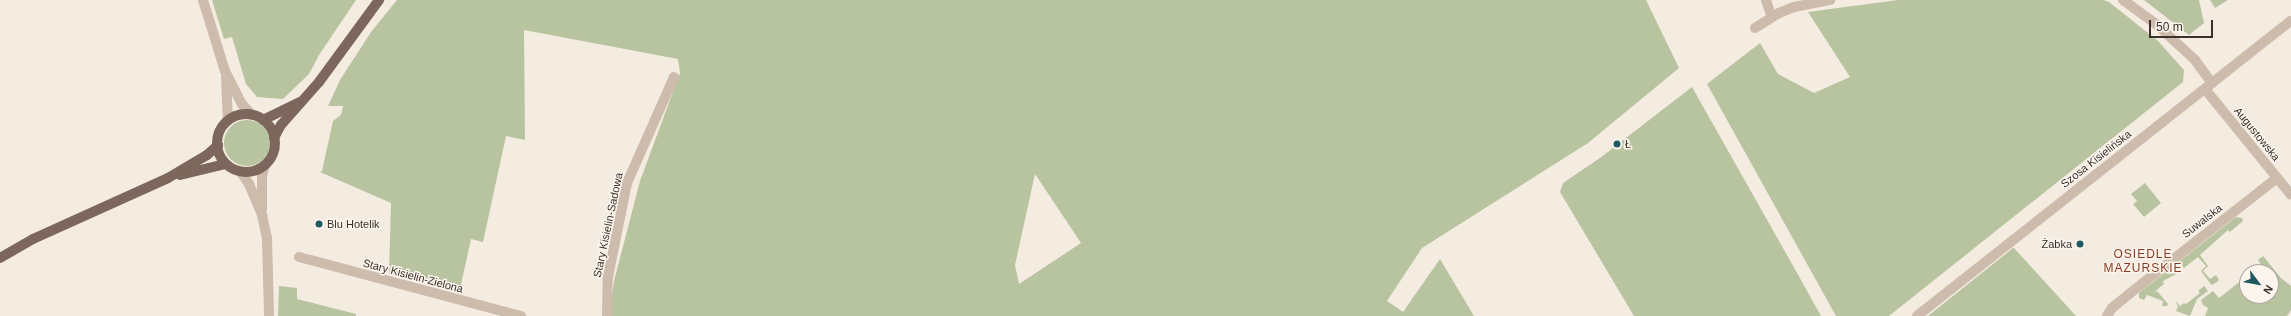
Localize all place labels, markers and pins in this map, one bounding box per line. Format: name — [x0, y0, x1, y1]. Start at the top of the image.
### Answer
place label: Ł — [1625, 137, 1631, 151]
marker: Ł — [1612, 139, 1622, 149]
place label: Blu Hotelik — [327, 217, 380, 231]
marker: Blu Hotelik — [314, 219, 324, 229]
place label: Żabka — [2041, 237, 2072, 251]
marker: Żabka — [2075, 239, 2085, 249]

